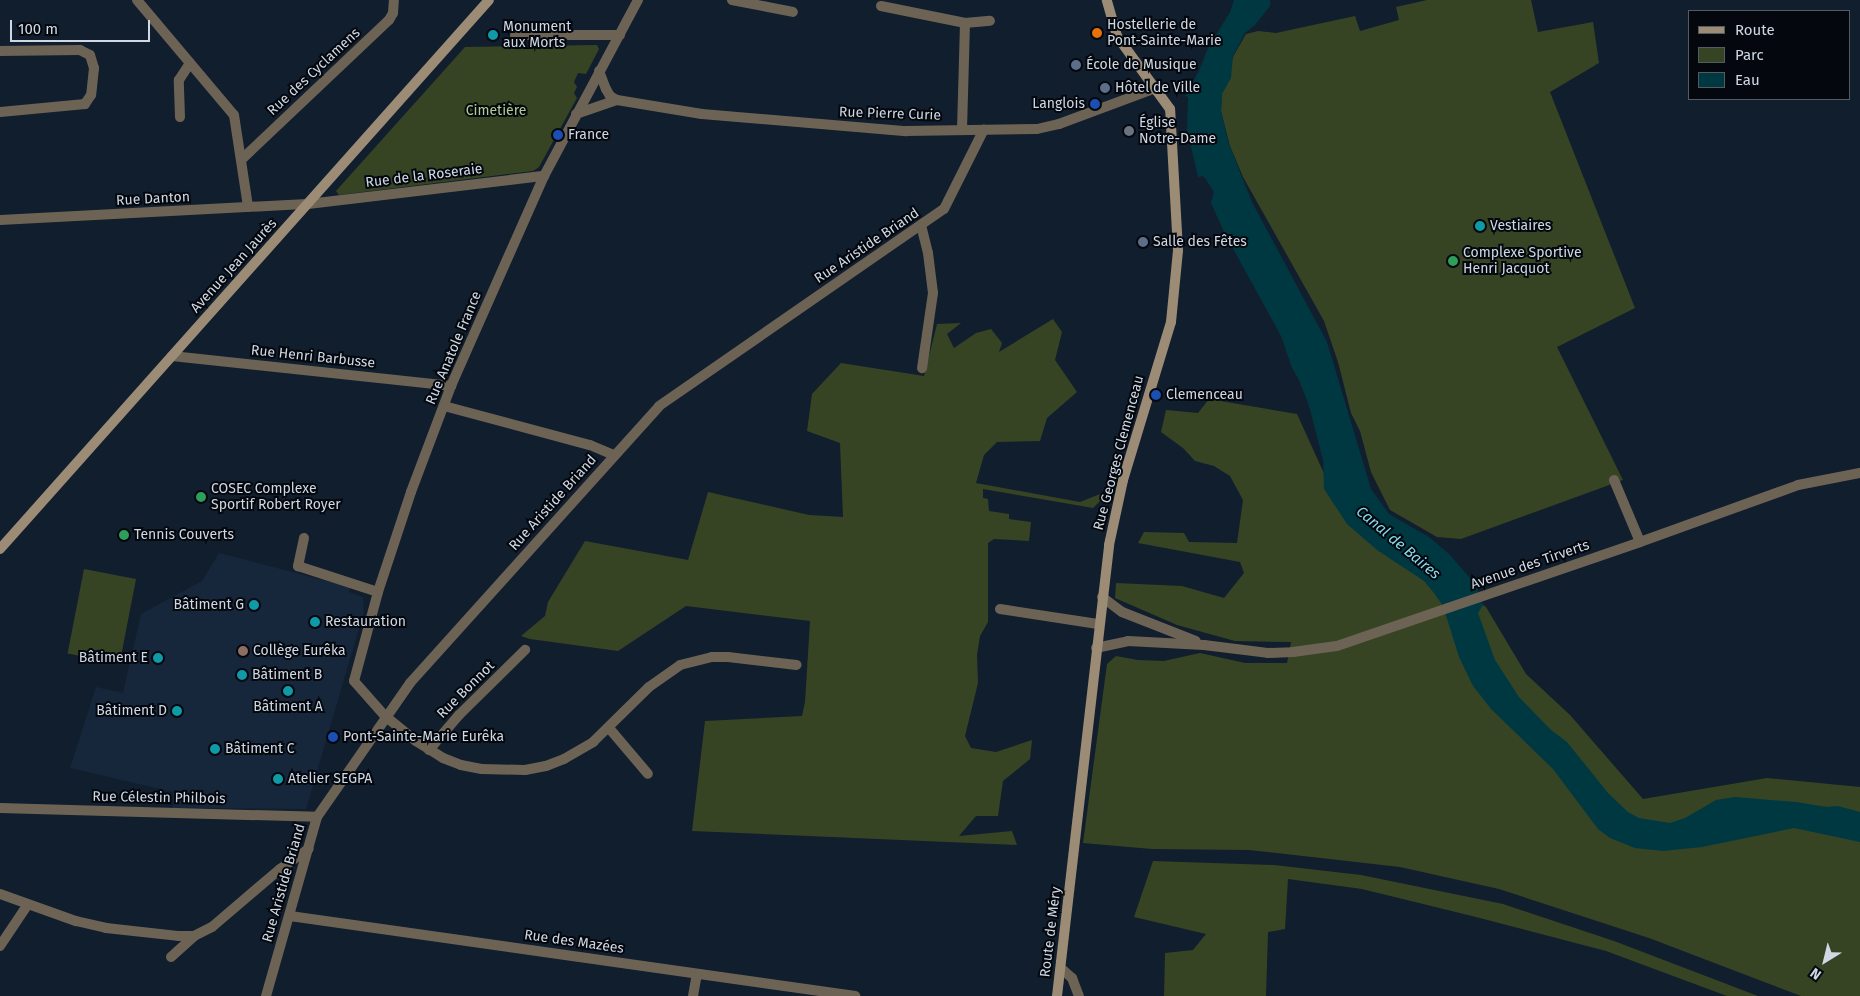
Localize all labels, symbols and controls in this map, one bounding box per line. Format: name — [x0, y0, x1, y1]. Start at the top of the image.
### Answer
scale bar — [12, 10, 152, 42]
legend — [1688, 10, 1850, 100]
place label: Hostellerie de Pont-Sainte-Marie — [1107, 17, 1222, 49]
place label: Monument aux Morts — [503, 19, 571, 52]
text: 100 m — [18, 20, 58, 38]
text: Route — [1735, 21, 1775, 39]
street label: Rue des Cyclamens — [264, 25, 364, 119]
marker: Hostellerie de Pont-Sainte-Marie — [1091, 27, 1103, 39]
marker: Monument aux Morts — [487, 29, 499, 41]
text: Parc — [1735, 46, 1764, 64]
place label: École de Musique — [1086, 57, 1197, 73]
marker: École de Musique — [1070, 59, 1082, 71]
text: Eau — [1735, 71, 1760, 89]
place label: Hôtel de Ville — [1115, 80, 1200, 96]
marker: Hôtel de Ville — [1099, 82, 1111, 94]
place label: Langlois — [1032, 96, 1085, 112]
marker: Langlois — [1089, 98, 1101, 110]
park label: Cimetière — [466, 103, 526, 119]
street label: Rue Pierre Curie — [839, 104, 941, 124]
place label: Église Notre-Dame — [1139, 115, 1216, 148]
marker: Église Notre-Dame — [1123, 125, 1135, 137]
place label: France — [568, 127, 609, 143]
marker: France — [552, 129, 564, 141]
street label: Rue de la Roseraie — [365, 160, 483, 192]
street label: Rue Danton — [116, 189, 190, 209]
street label: Rue Aristide Briand — [811, 205, 923, 287]
street label: Avenue Jean Jaurès — [187, 216, 281, 316]
place label: Vestiaires — [1490, 218, 1551, 234]
marker: Vestiaires — [1474, 220, 1486, 232]
place label: Salle des Fêtes — [1153, 234, 1247, 250]
marker: Salle des Fêtes — [1137, 236, 1149, 248]
place label: Complexe Sportive Henri Jacquot — [1463, 245, 1582, 278]
marker: Complexe Sportive Henri Jacquot — [1447, 255, 1459, 267]
street label: Rue Anatole France — [423, 289, 485, 407]
street label: Rue Henri Barbusse — [250, 342, 376, 372]
street label: Rue Georges Clemenceau — [1090, 374, 1148, 532]
place label: Clemenceau — [1166, 387, 1243, 403]
marker: Clemenceau — [1150, 389, 1162, 401]
street label: Rue Aristide Briand — [506, 452, 600, 554]
place label: COSEC Complexe Sportif Robert Royer — [211, 481, 341, 514]
marker: COSEC Complexe Sportif Robert Royer — [195, 491, 207, 503]
water label: Canal de Baires — [1352, 503, 1444, 583]
place label: Tennis Couverts — [134, 527, 234, 543]
marker: Tennis Couverts — [118, 529, 130, 541]
street label: Avenue des Tirverts — [1468, 537, 1592, 593]
place label: Bâtiment G — [173, 597, 244, 613]
marker: Bâtiment G — [248, 599, 260, 611]
place label: Restauration — [325, 614, 406, 630]
marker: Restauration — [309, 616, 321, 628]
place label: Collège Eurêka — [253, 643, 346, 659]
marker: Collège Eurêka — [237, 645, 249, 657]
place label: Bâtiment E — [79, 650, 148, 666]
marker: Bâtiment E — [152, 652, 164, 664]
street label: Rue Bonnot — [434, 658, 498, 722]
place label: Bâtiment B — [252, 667, 322, 683]
marker: Bâtiment B — [236, 669, 248, 681]
marker: Bâtiment A — [282, 685, 294, 697]
place label: Bâtiment A — [253, 699, 323, 715]
place label: Bâtiment D — [96, 703, 167, 719]
marker: Bâtiment D — [171, 705, 183, 717]
place label: Pont-Sainte-Marie Eurêka — [343, 729, 504, 745]
marker: Pont-Sainte-Marie Eurêka — [327, 731, 339, 743]
place label: Bâtiment C — [225, 741, 295, 757]
marker: Bâtiment C — [209, 743, 221, 755]
place label: Atelier SEGPA — [288, 771, 372, 787]
marker: Atelier SEGPA — [272, 773, 284, 785]
street label: Rue Célestin Philbois — [92, 788, 226, 808]
street label: Rue Aristide Briand — [259, 822, 309, 944]
street label: Route de Méry — [1037, 886, 1065, 978]
street label: Rue des Mazées — [523, 927, 625, 957]
north arrow — [1800, 936, 1850, 986]
text: N — [1807, 964, 1825, 983]

